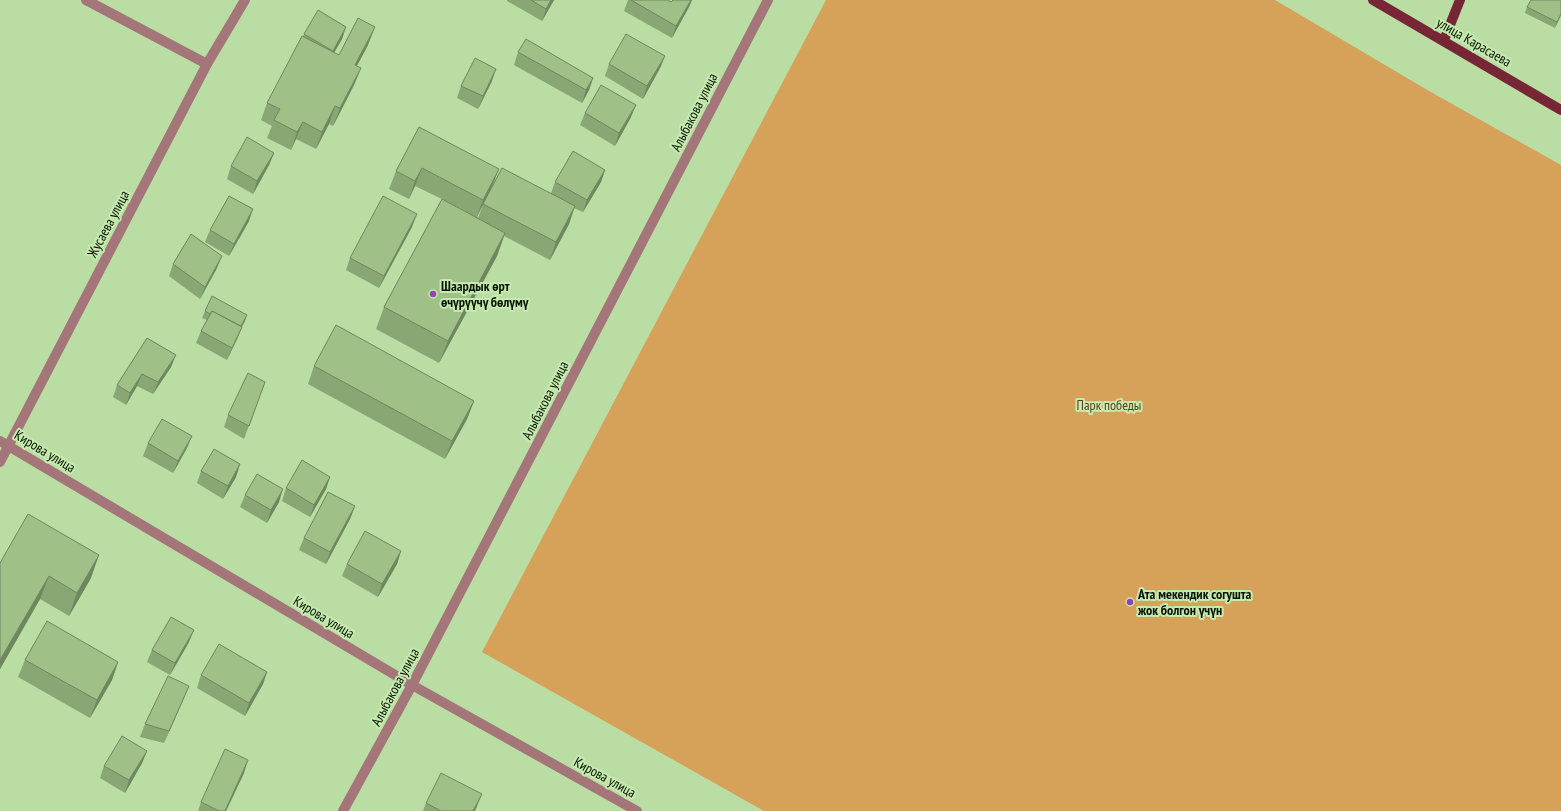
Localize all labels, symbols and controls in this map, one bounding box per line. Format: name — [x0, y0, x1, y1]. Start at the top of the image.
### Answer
street label: улица Карасаева — [1433, 13, 1515, 71]
street label: Алыбакова улица — [667, 70, 721, 154]
street label: Жусаева улица — [82, 187, 133, 262]
place label: Шаардык өрт өчүрүүчү бөлүмү — [441, 277, 529, 311]
marker: Шаардык өрт өчүрүүчү бөлүмү — [428, 289, 438, 299]
street label: Алыбакова улица — [518, 358, 572, 442]
park label: Парк победы — [1077, 396, 1141, 414]
street label: Кирова улица — [11, 426, 79, 476]
place label: Ата мекендик согушта жок болгон үчүн — [1137, 585, 1252, 619]
street label: Кирова улица — [290, 592, 358, 642]
marker: Ата мекендик согушта жок болгон үчүн — [1125, 597, 1135, 607]
street label: Алыбакова улица — [367, 645, 423, 729]
street label: Кирова улица — [571, 753, 639, 801]

